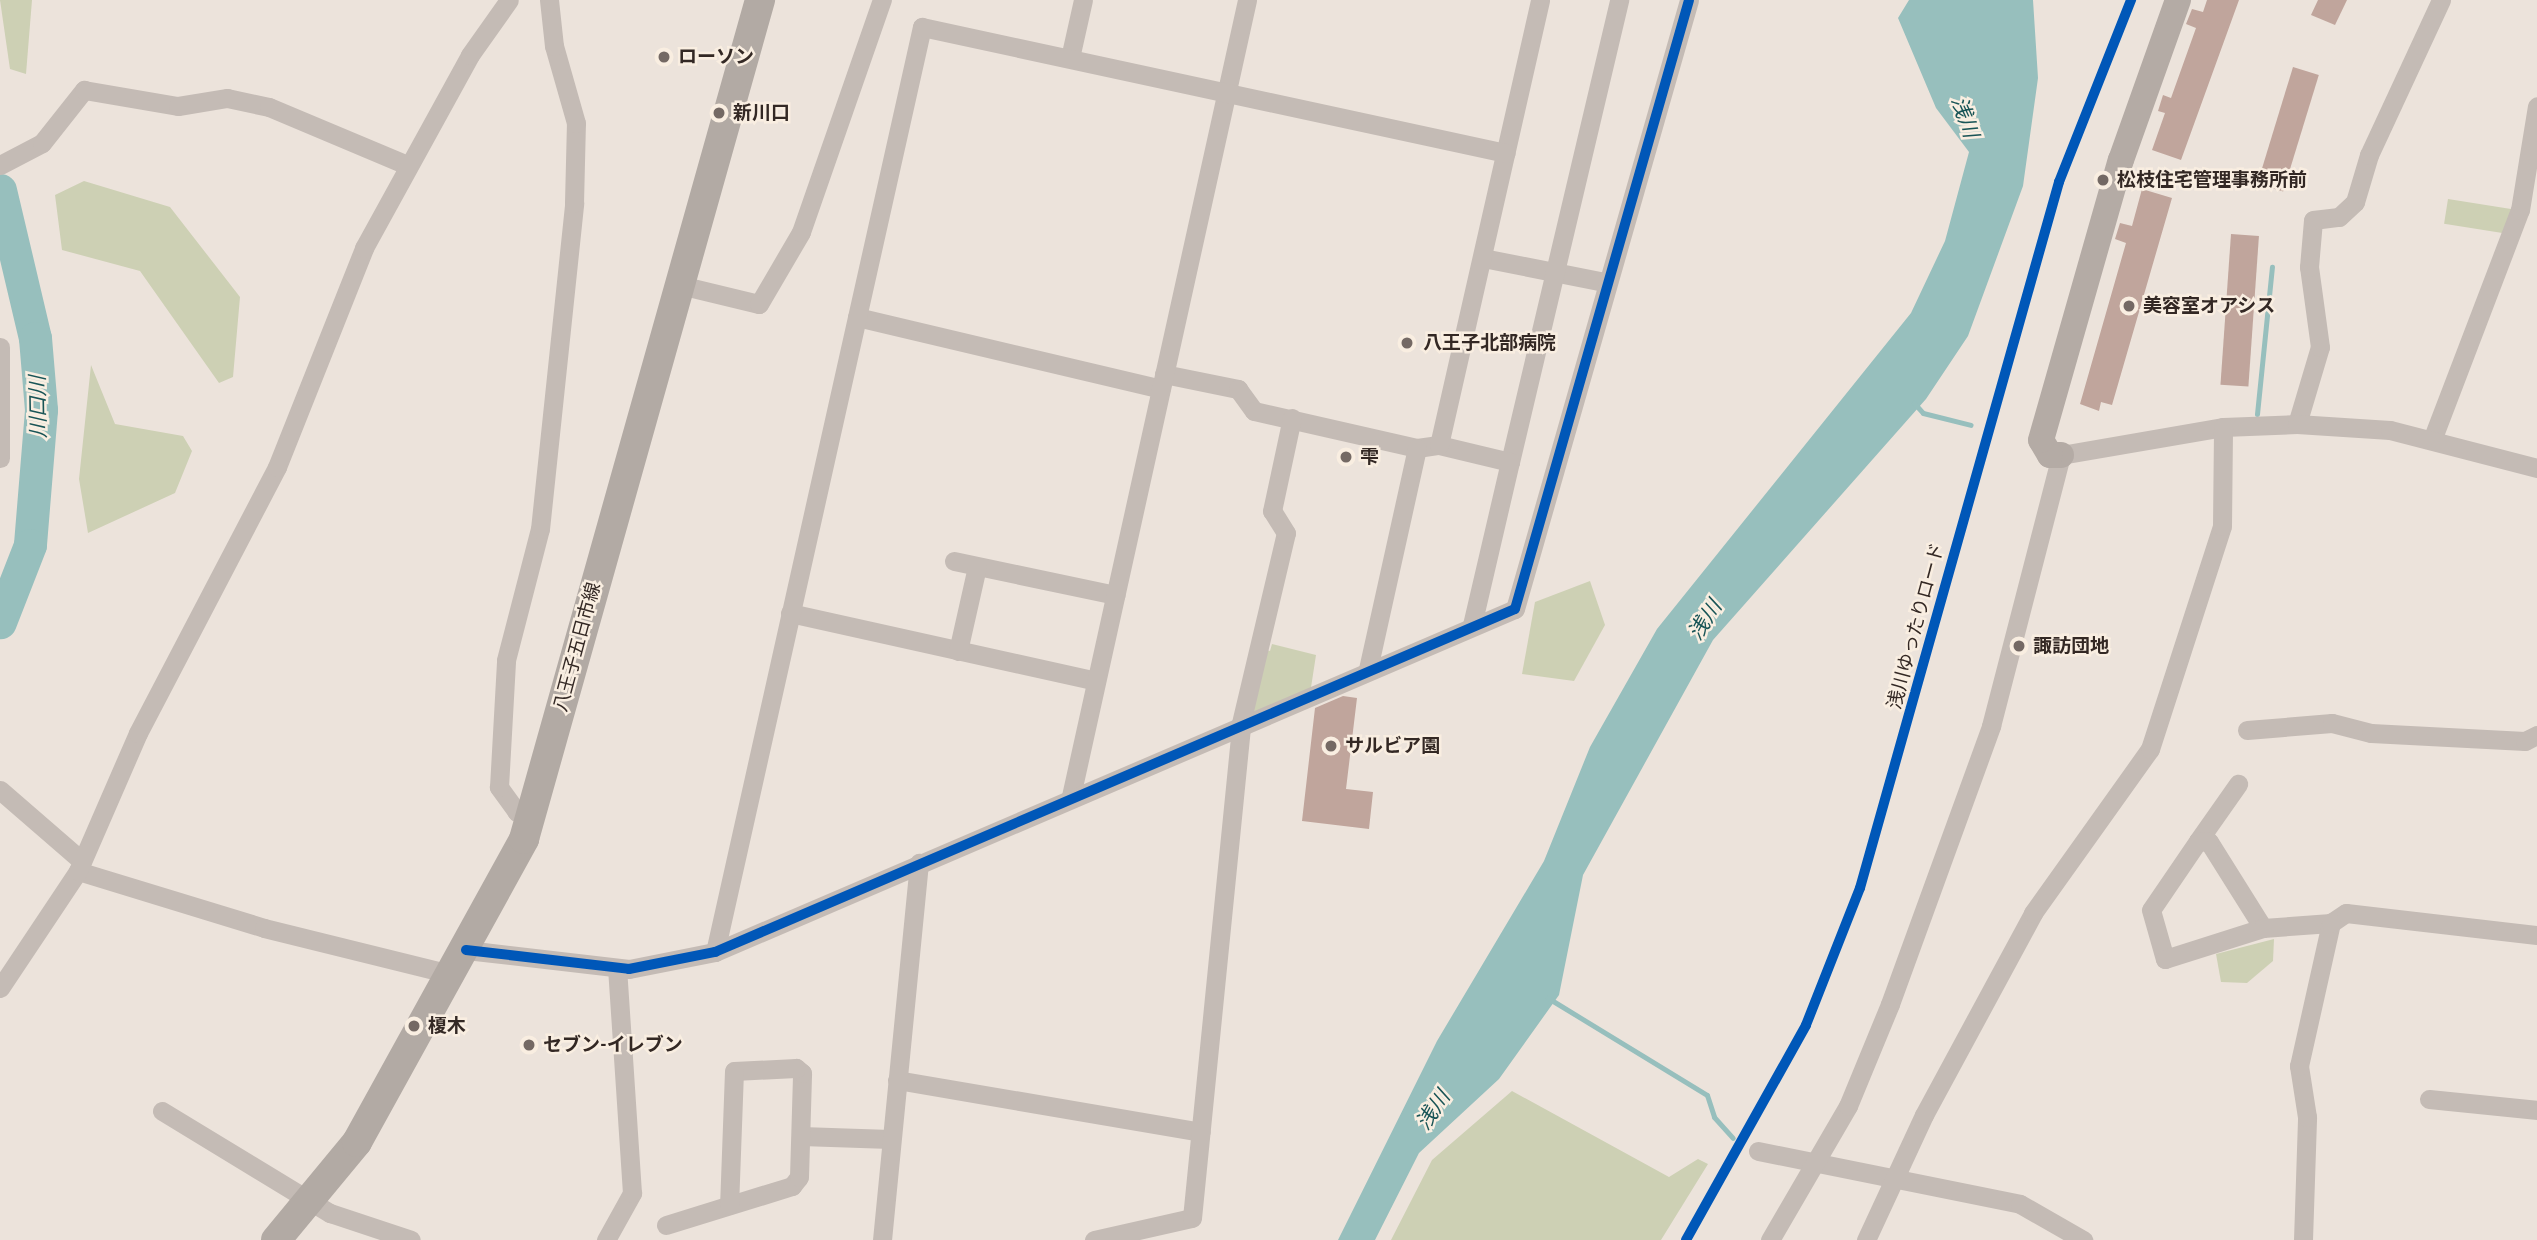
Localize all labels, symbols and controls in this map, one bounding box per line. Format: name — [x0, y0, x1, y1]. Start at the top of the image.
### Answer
place label: ローソン — [678, 46, 754, 68]
marker: ローソン — [656, 49, 672, 65]
water label: 浅川 — [1946, 93, 1984, 141]
place label: 新川口 — [733, 102, 790, 124]
marker: 新川口 — [711, 105, 727, 121]
place label: 松枝住宅管理事務所前 — [2117, 169, 2307, 191]
marker: 松枝住宅管理事務所前 — [2095, 172, 2111, 188]
place label: 美容室オアシス — [2143, 295, 2276, 317]
marker: 美容室オアシス — [2121, 298, 2137, 314]
place label: 八王子北部病院 — [1423, 332, 1556, 354]
marker: 八王子北部病院 — [1397, 333, 1417, 353]
water label: 川口川 — [25, 375, 51, 439]
place label: 雫 — [1360, 446, 1379, 468]
marker: 雫 — [1338, 449, 1354, 465]
street label: 浅川ゆったりロード — [1883, 540, 1949, 712]
street label: 八王子五日市線 — [549, 580, 605, 714]
water label: 浅川 — [1683, 596, 1727, 644]
place label: 諏訪団地 — [2033, 635, 2109, 657]
marker: 諏訪団地 — [2011, 638, 2027, 654]
place label: サルビア園 — [1345, 735, 1440, 757]
marker: サルビア園 — [1323, 738, 1339, 754]
place label: 榎木 — [428, 1015, 466, 1037]
marker: 榎木 — [406, 1018, 422, 1034]
place label: セブン-イレブン — [543, 1034, 683, 1056]
marker: セブン-イレブン — [521, 1037, 537, 1053]
water label: 浅川 — [1411, 1086, 1455, 1134]

